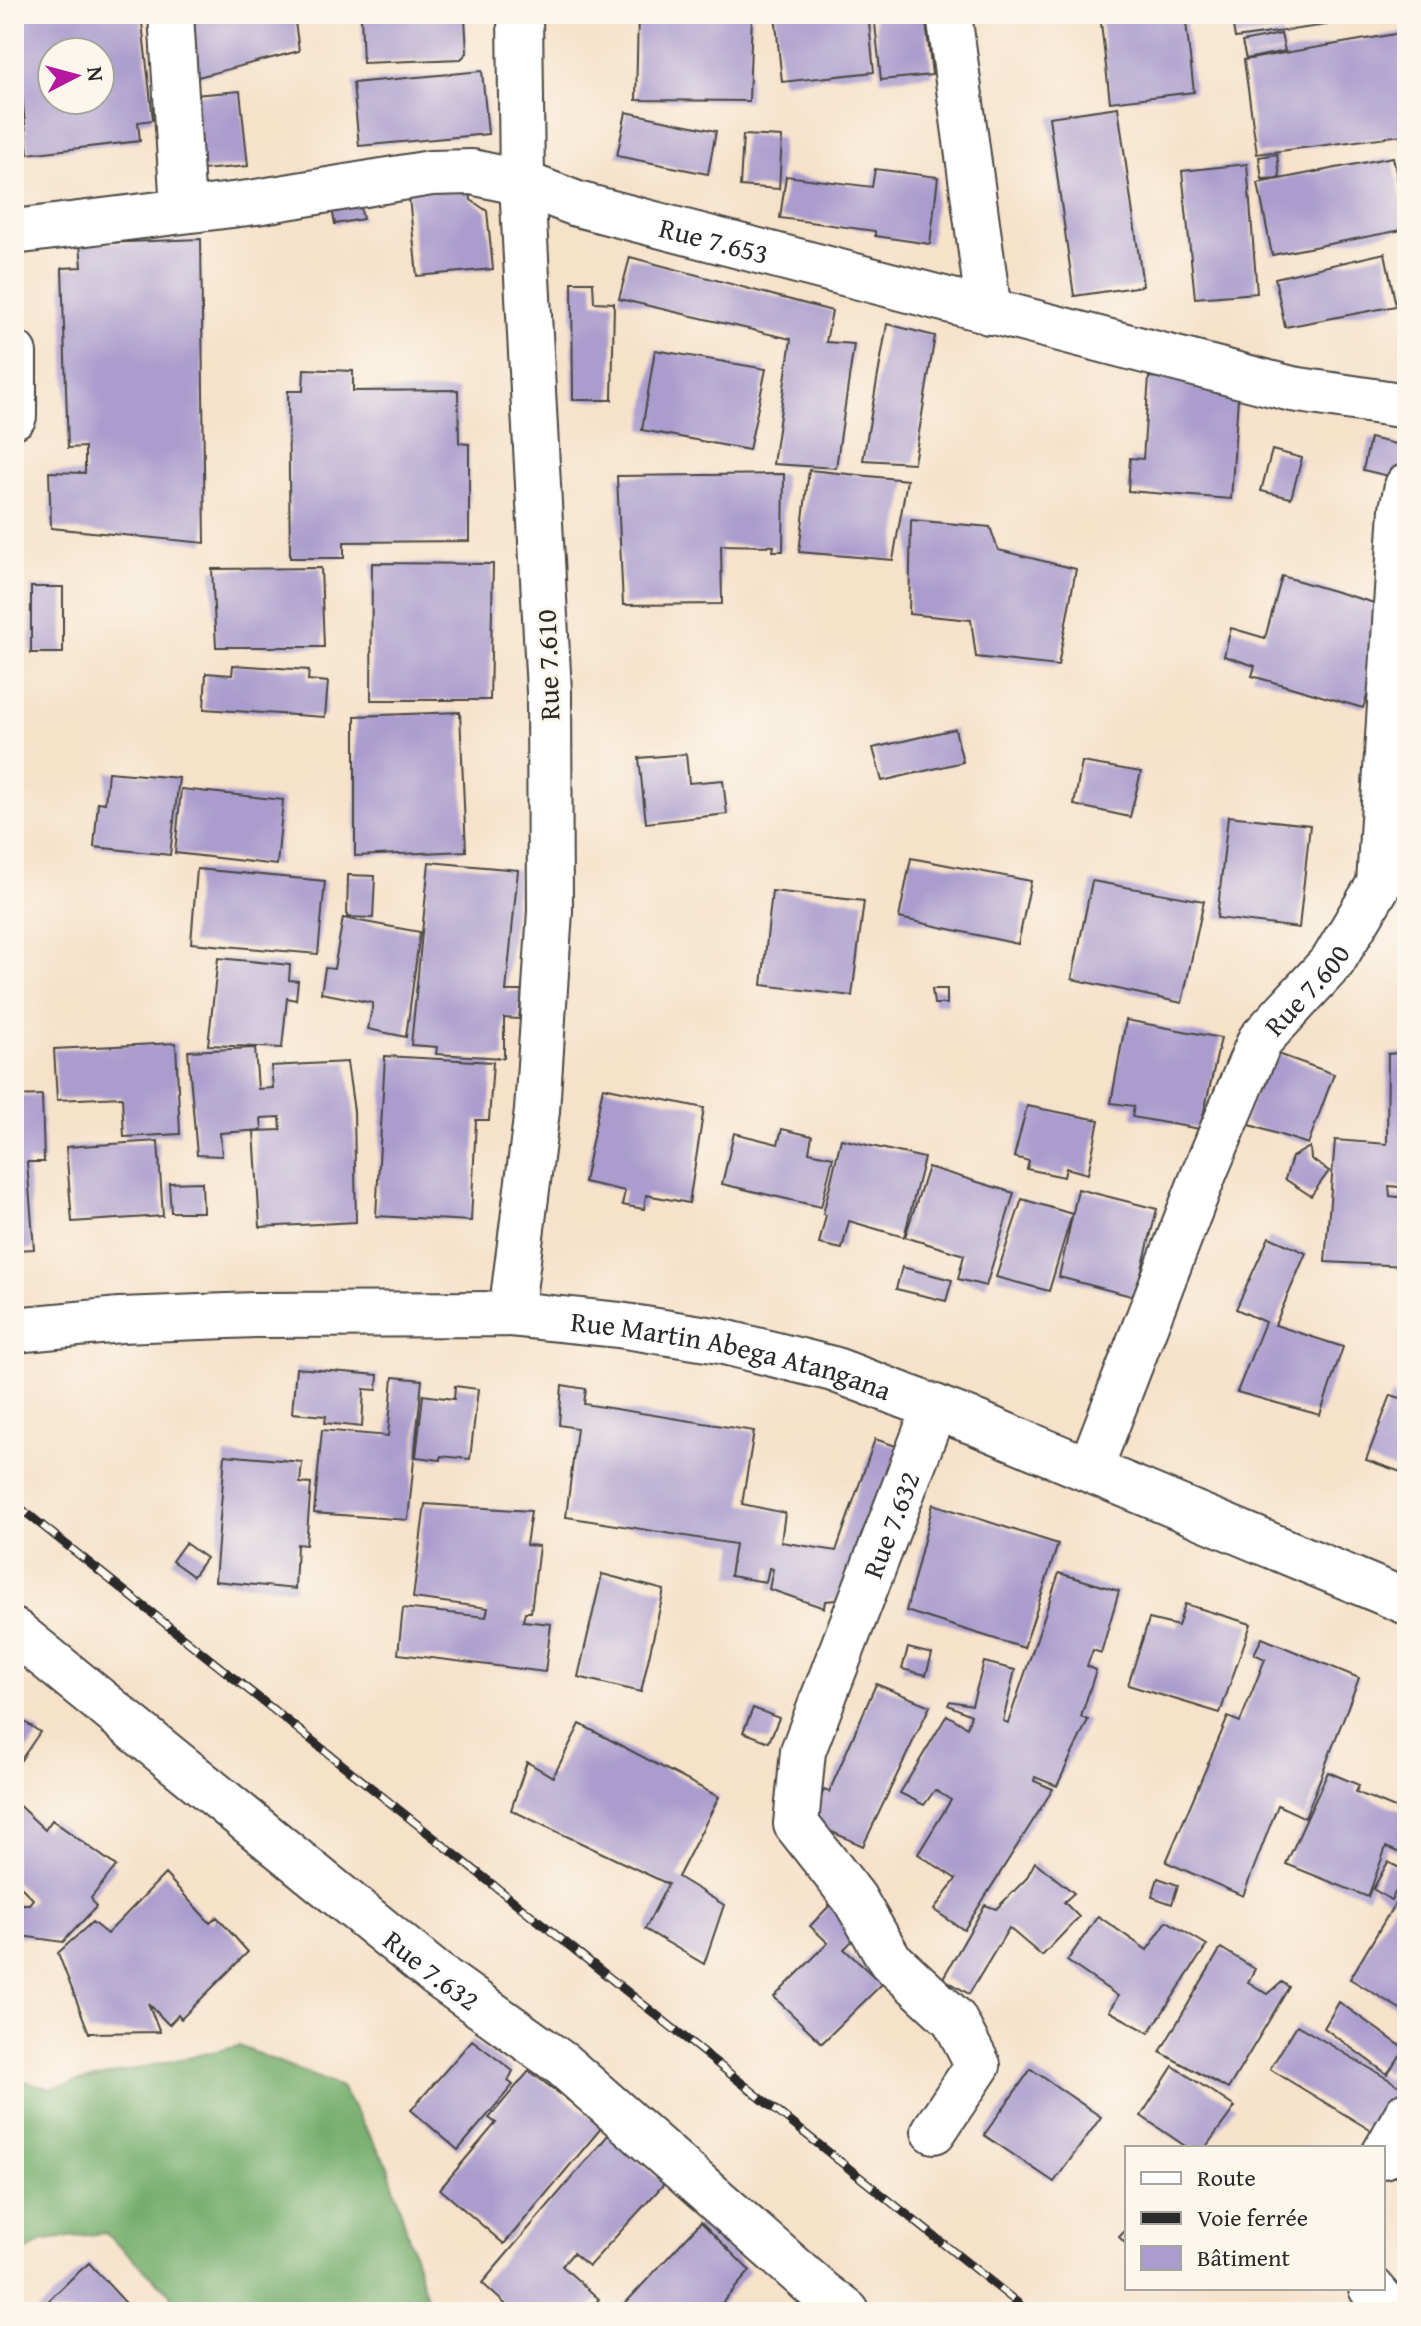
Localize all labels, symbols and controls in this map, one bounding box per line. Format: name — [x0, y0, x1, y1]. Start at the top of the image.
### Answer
north arrow — [36, 36, 116, 116]
text: N — [79, 65, 113, 83]
street label: Rue 7.653 — [655, 206, 773, 273]
street label: Rue 7.610 — [525, 609, 569, 721]
street label: Rue 7.600 — [1254, 936, 1359, 1044]
street label: Rue Martin Abega Atangana — [569, 1300, 898, 1410]
street label: Rue 7.632 — [851, 1465, 929, 1584]
street label: Rue 7.632 — [375, 1919, 488, 2020]
legend — [1125, 2146, 1385, 2290]
text: Route — [1197, 2160, 1256, 2195]
text: Voie ferrée — [1197, 2200, 1308, 2235]
text: Bâtiment — [1197, 2240, 1291, 2275]

